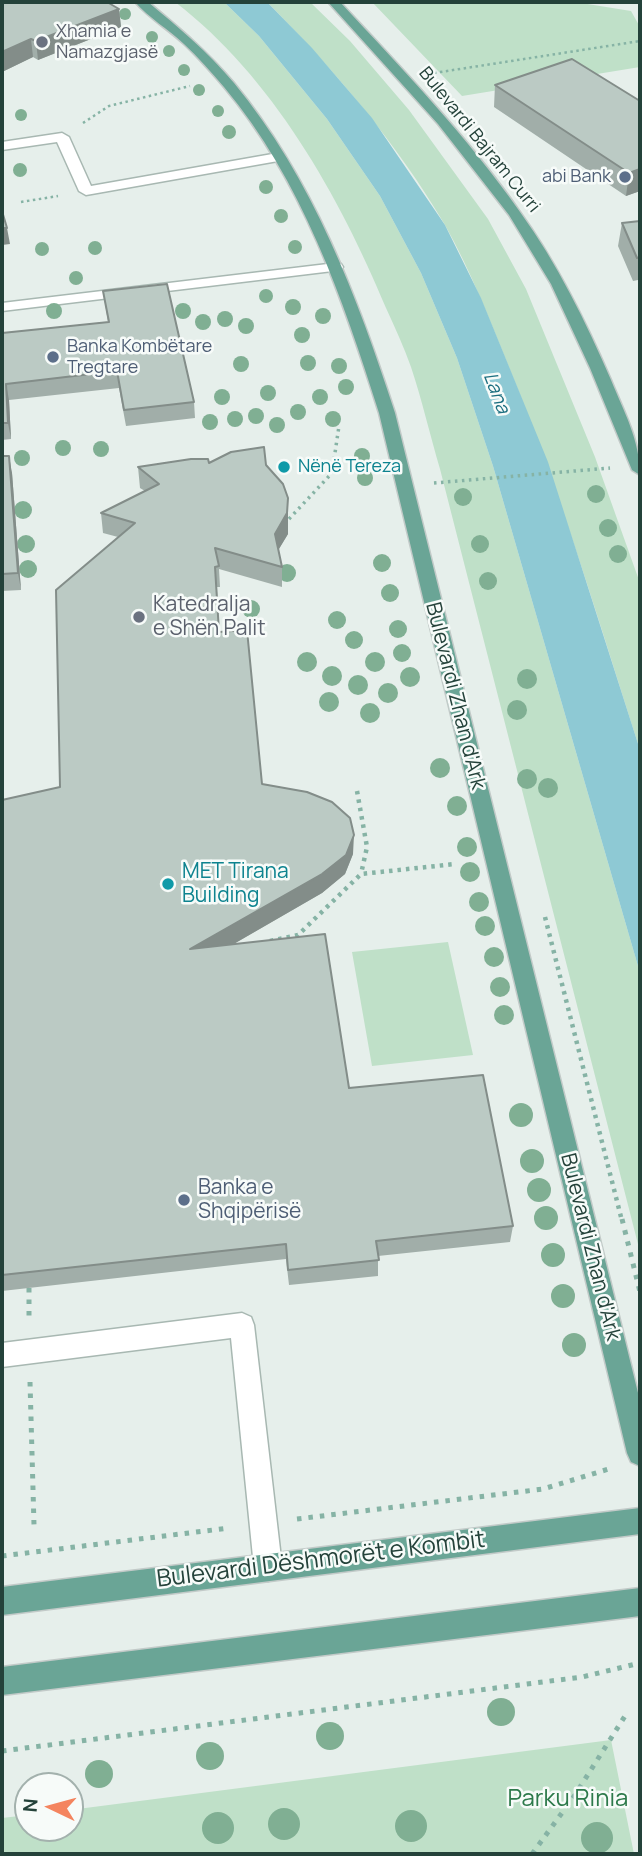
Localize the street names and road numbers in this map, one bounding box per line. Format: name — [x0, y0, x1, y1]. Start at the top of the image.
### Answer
street label: Bulevardi Bajram Curri — [414, 63, 544, 217]
street label: Bulevardi Zhan d'Ark — [420, 600, 490, 792]
street label: Bulevardi Zhan d'Ark — [555, 1151, 625, 1343]
street label: Bulevardi Dëshmorët e Kombit — [155, 1526, 487, 1594]

